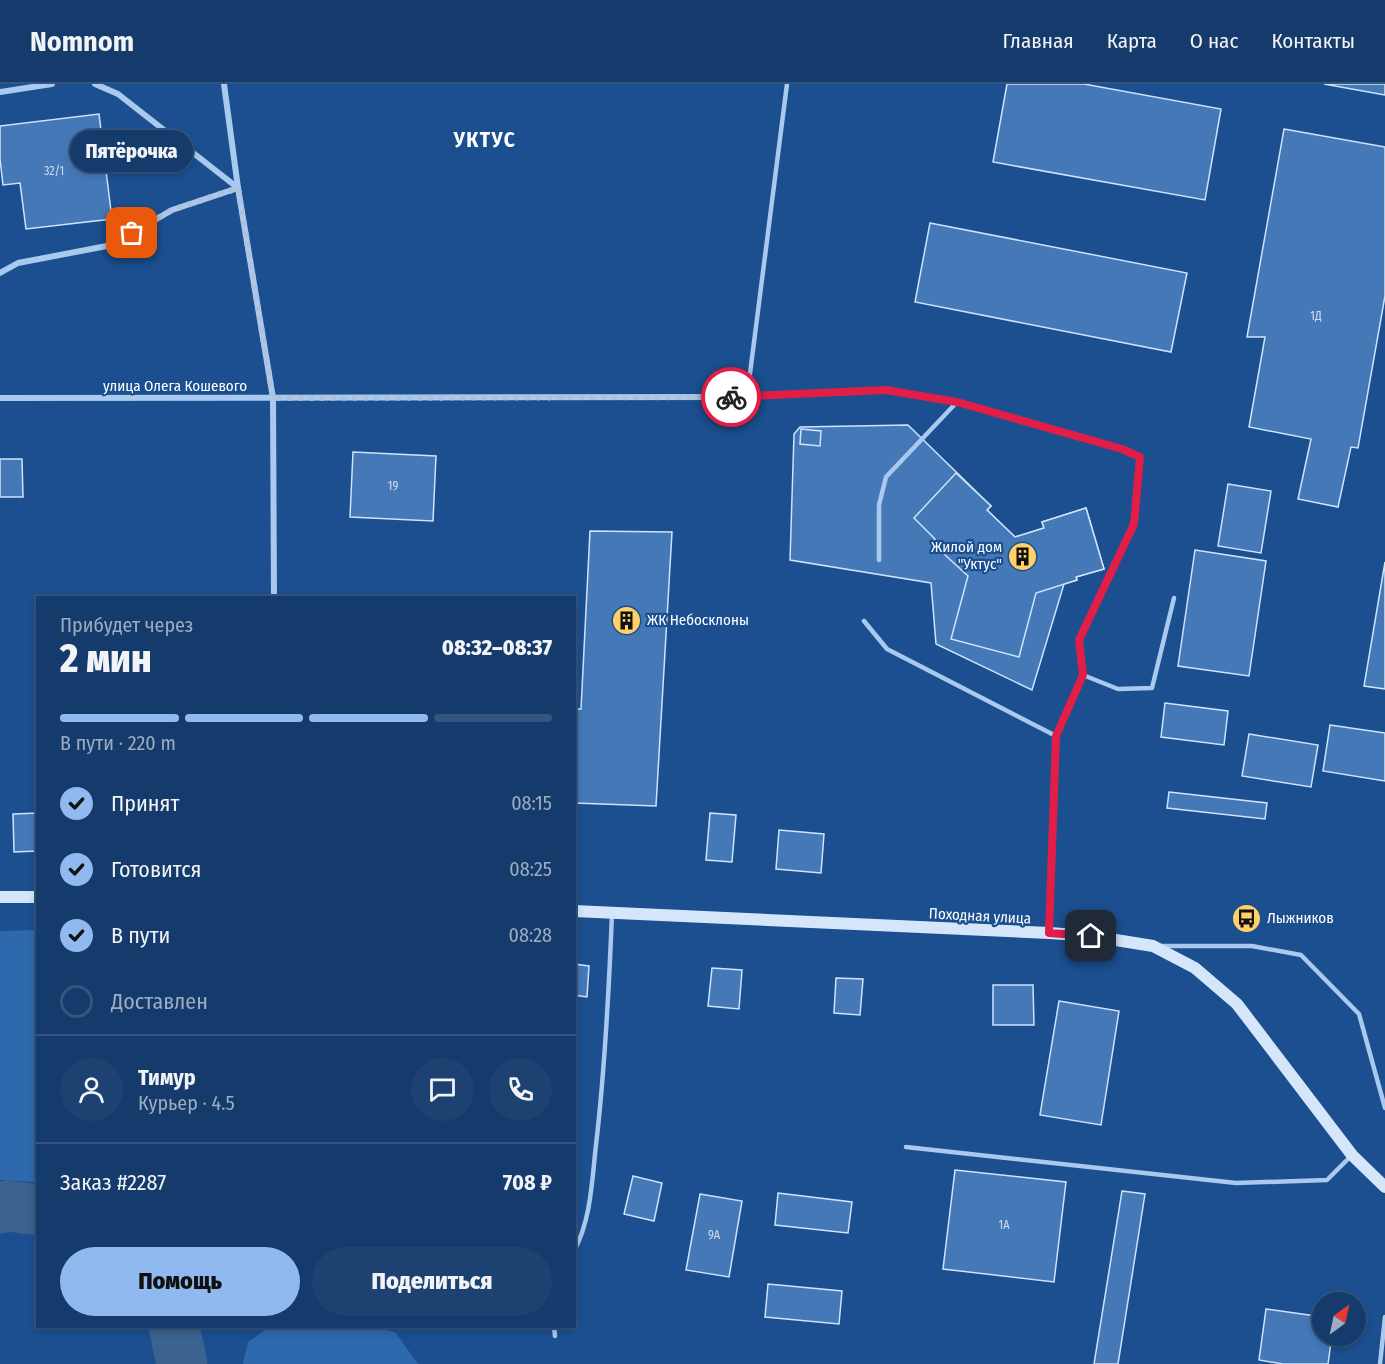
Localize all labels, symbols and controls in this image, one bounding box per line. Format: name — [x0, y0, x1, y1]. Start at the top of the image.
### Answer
text: Nomnom — [30, 25, 134, 58]
text: Главная — [1003, 28, 1074, 54]
text: Карта — [1107, 28, 1157, 54]
text: О нас — [1190, 28, 1238, 54]
text: Контакты — [1271, 28, 1355, 54]
district label: УКТУС — [453, 127, 516, 153]
callout: Пятёрочка — [70, 131, 194, 173]
text: Пятёрочка — [85, 139, 178, 163]
house number: 32/1 — [44, 164, 64, 178]
pin — [106, 207, 157, 258]
icon: bag — [115, 216, 148, 249]
house number: 1Д — [1310, 309, 1322, 323]
courier — [701, 367, 761, 427]
street label: улица Олега Кошевого — [103, 377, 247, 395]
icon: bike — [715, 381, 748, 414]
house number: 19 — [388, 479, 398, 493]
place label: Жилой дом "Уктус" — [931, 538, 1002, 573]
building icon: Жилой дом "Уктус" — [1007, 540, 1039, 572]
building icon: ЖК Небосклоны — [610, 604, 642, 636]
place label: ЖК Небосклоны — [647, 611, 749, 629]
text: Прибудет через — [60, 613, 193, 637]
text: 08:32–08:37 — [442, 634, 552, 661]
text: 2 мин — [60, 636, 152, 682]
text: В пути · 220 m — [60, 731, 176, 755]
icon: check — [60, 787, 93, 820]
text: Принят — [111, 790, 179, 817]
text: 08:15 — [511, 791, 552, 815]
icon: check — [60, 853, 93, 886]
text: Готовится — [111, 856, 202, 883]
text: 08:25 — [509, 857, 552, 881]
bus stop icon: Лыжников — [1230, 902, 1262, 934]
street label: Походная улица — [928, 904, 1032, 928]
place label: Лыжников — [1267, 909, 1334, 927]
pin — [1065, 910, 1116, 961]
icon: check — [60, 919, 93, 952]
icon: home — [1074, 919, 1107, 952]
text: В пути — [111, 922, 170, 949]
text: 08:28 — [509, 923, 552, 947]
text: Доставлен — [111, 988, 208, 1015]
button: person — [60, 1058, 123, 1121]
button: chat — [411, 1058, 474, 1121]
button: phone — [489, 1058, 552, 1121]
text: Тимур — [138, 1064, 196, 1091]
text: Курьер · 4.5 — [138, 1091, 235, 1115]
text: Заказ #2287 — [60, 1169, 166, 1196]
text: 708 ₽ — [503, 1169, 552, 1196]
house number: 1А — [999, 1218, 1010, 1232]
house number: 9А — [708, 1228, 721, 1242]
button: Помощь — [60, 1247, 300, 1316]
button: Поделиться — [312, 1247, 552, 1316]
north arrow — [1312, 1292, 1366, 1346]
map controls — [1312, 1292, 1366, 1346]

